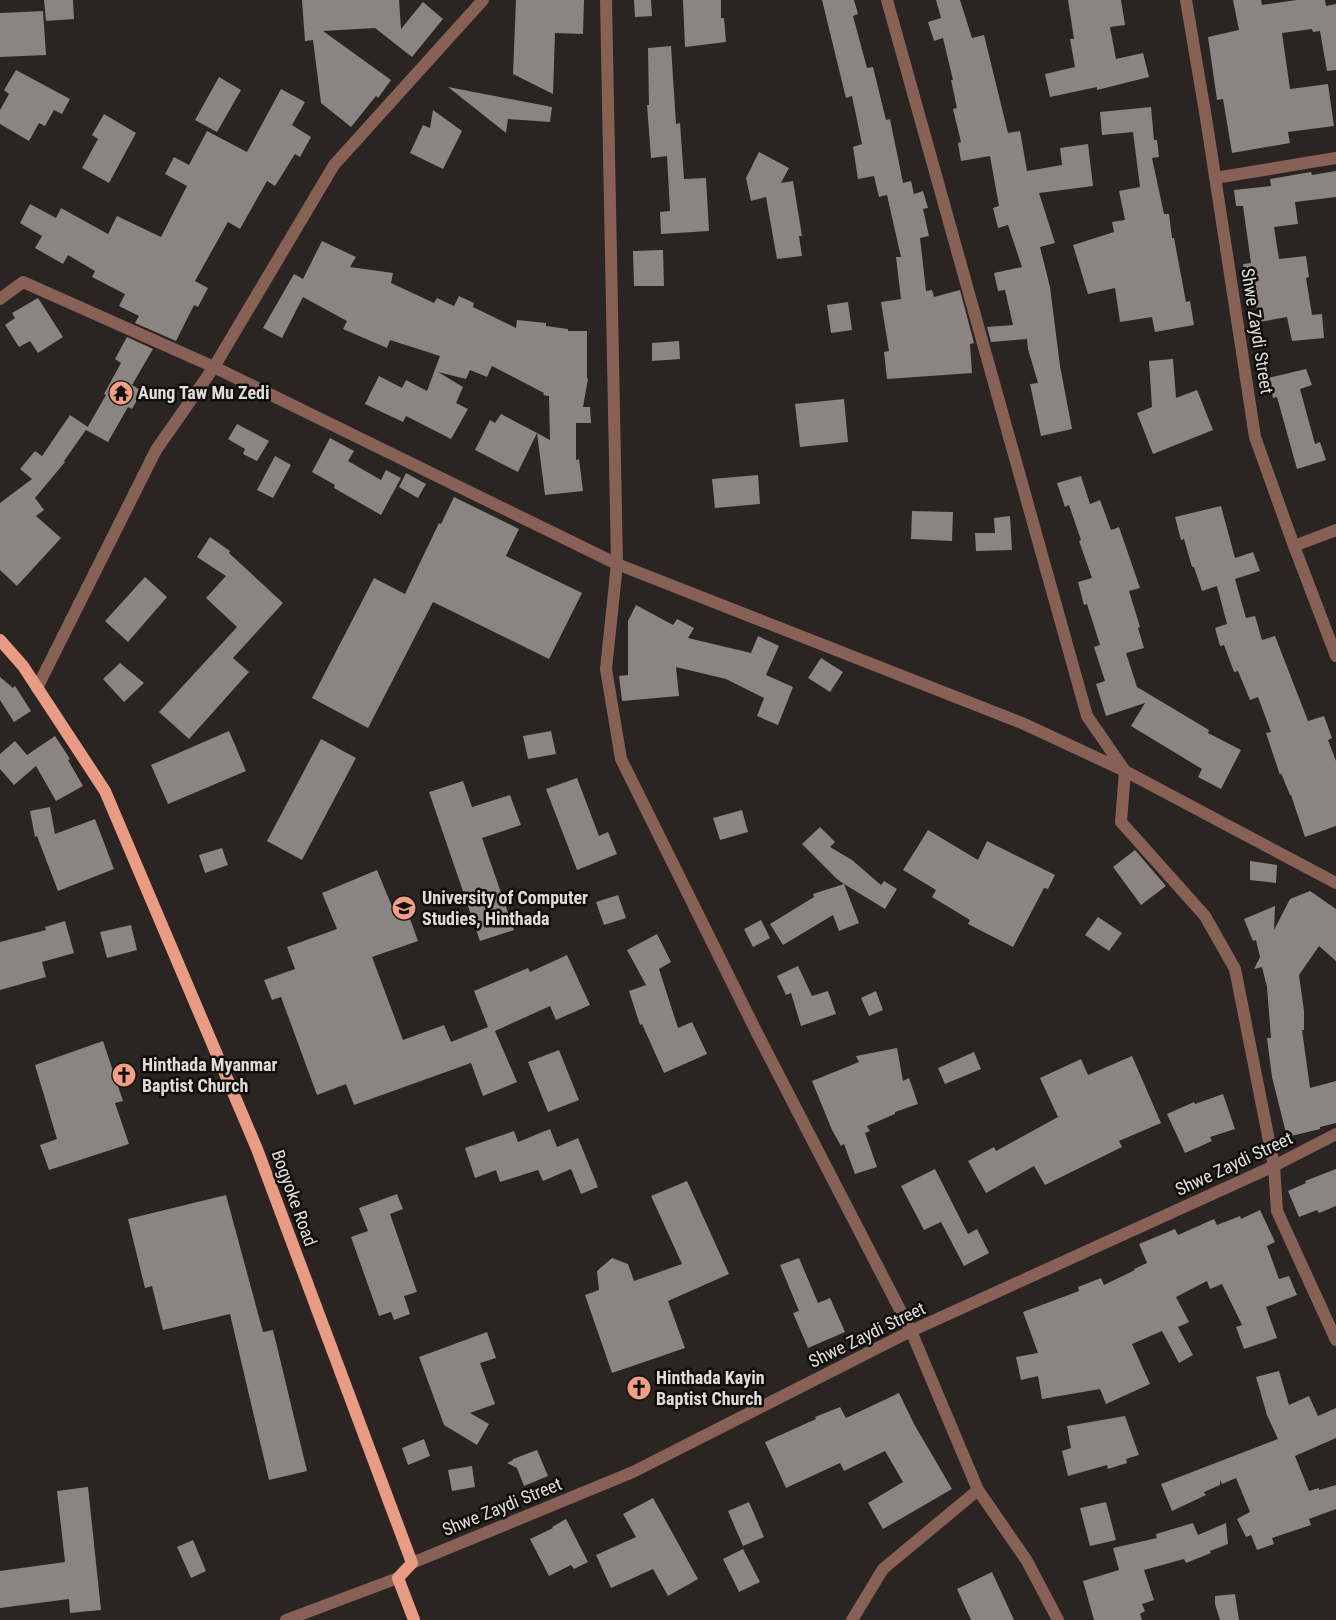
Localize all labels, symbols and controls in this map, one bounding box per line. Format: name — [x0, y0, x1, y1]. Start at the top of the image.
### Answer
street label: Shwe Zaydi Street — [1237, 267, 1278, 395]
temple icon: Aung Taw Mu Zedi — [108, 380, 134, 406]
place label: Aung Taw Mu Zedi — [138, 382, 269, 403]
place label: University of Computer Studies, Hinthada — [422, 887, 588, 929]
school or university icon: University of Computer Studies, Hinthada — [391, 895, 417, 921]
place label: Hinthada Myanmar Baptist Church — [142, 1054, 278, 1096]
church icon: Hinthada Myanmar Baptist Church — [111, 1062, 137, 1088]
street label: Shwe Zaydi Street — [1172, 1127, 1296, 1200]
street label: Bogyoke Road — [267, 1147, 322, 1249]
street label: Shwe Zaydi Street — [805, 1297, 928, 1372]
place label: Hinthada Kayin Baptist Church — [656, 1367, 765, 1409]
church icon: Hinthada Kayin Baptist Church — [626, 1375, 652, 1401]
street label: Shwe Zaydi Street — [439, 1473, 565, 1540]

